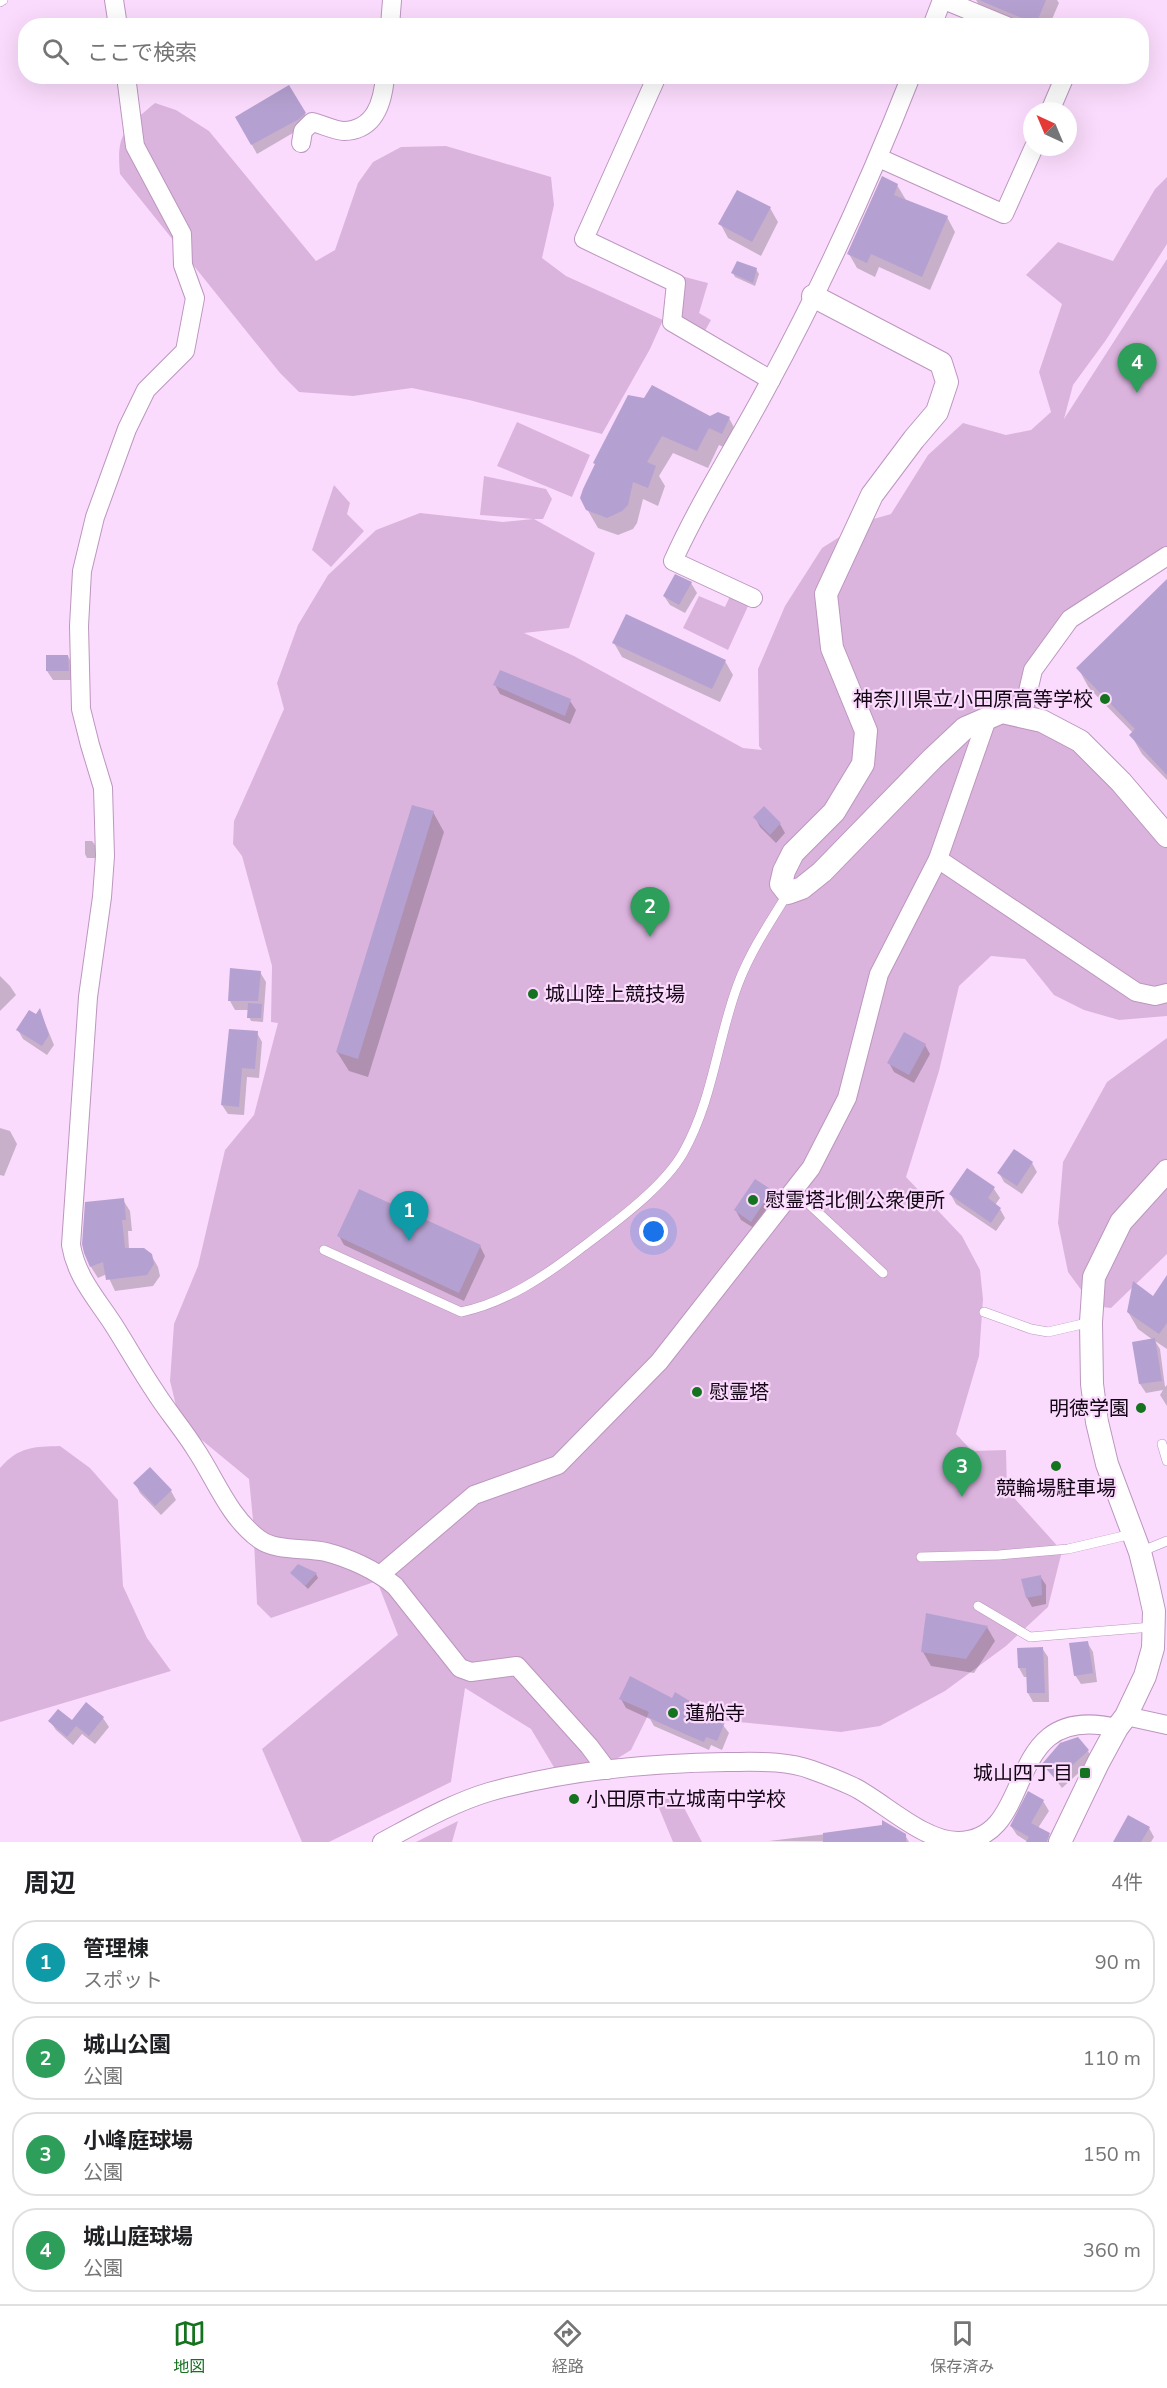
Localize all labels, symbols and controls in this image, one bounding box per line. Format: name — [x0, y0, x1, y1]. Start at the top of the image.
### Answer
search box — [18, 18, 1149, 84]
icon: search — [39, 35, 72, 68]
text: ここで検索 — [87, 38, 197, 68]
north arrow — [1023, 102, 1077, 156]
pin: 4 — [1118, 344, 1156, 393]
place label: 神奈川県立小田原高等学校 — [853, 686, 1093, 713]
marker: 神奈川県立小田原高等学校 — [1098, 692, 1112, 706]
pin: 2 — [630, 888, 670, 937]
place label: 城山陸上競技場 — [545, 981, 685, 1008]
marker: 城山陸上競技場 — [526, 987, 540, 1001]
place label: 慰霊塔北側公衆便所 — [765, 1187, 945, 1214]
pin: 1 — [390, 1192, 428, 1241]
marker: 慰霊塔北側公衆便所 — [746, 1193, 760, 1207]
your location — [639, 1217, 668, 1246]
place label: 慰霊塔 — [709, 1379, 769, 1406]
marker: 慰霊塔 — [690, 1385, 704, 1399]
place label: 明徳学園 — [1049, 1395, 1129, 1422]
marker: 明徳学園 — [1134, 1401, 1148, 1415]
pin: 3 — [942, 1448, 982, 1497]
marker: 競輪場駐車場 — [1049, 1459, 1063, 1473]
place label: 競輪場駐車場 — [996, 1475, 1116, 1502]
place label: 蓮船寺 — [685, 1700, 745, 1727]
marker: 蓮船寺 — [666, 1706, 680, 1720]
place label: 城山四丁目 — [973, 1760, 1073, 1787]
marker: 城山四丁目 — [1078, 1766, 1092, 1780]
place label: 小田原市立城南中学校 — [586, 1786, 786, 1813]
marker: 小田原市立城南中学校 — [567, 1792, 581, 1806]
text: 周辺 — [24, 1866, 76, 1901]
text: 4件 — [1111, 1869, 1143, 1896]
text: 管理棟 — [83, 1934, 149, 1964]
text: 1 — [40, 1949, 52, 1976]
text: 90 m — [1095, 1949, 1141, 1976]
text: スポット — [83, 1967, 163, 1994]
text: 城山公園 — [83, 2030, 171, 2060]
text: 2 — [40, 2045, 52, 2072]
text: 110 m — [1083, 2045, 1141, 2072]
text: 公園 — [83, 2063, 123, 2090]
text: 小峰庭球場 — [83, 2126, 193, 2156]
text: 3 — [40, 2141, 52, 2168]
text: 150 m — [1083, 2141, 1141, 2168]
text: 公園 — [83, 2159, 123, 2186]
text: 城山庭球場 — [83, 2222, 193, 2252]
text: 4 — [40, 2237, 52, 2264]
text: 360 m — [1083, 2237, 1141, 2264]
text: 公園 — [83, 2255, 123, 2282]
tab: 地図 — [173, 2317, 206, 2378]
tab: 経路 — [551, 2317, 584, 2378]
tab: 保存済み — [930, 2317, 994, 2378]

